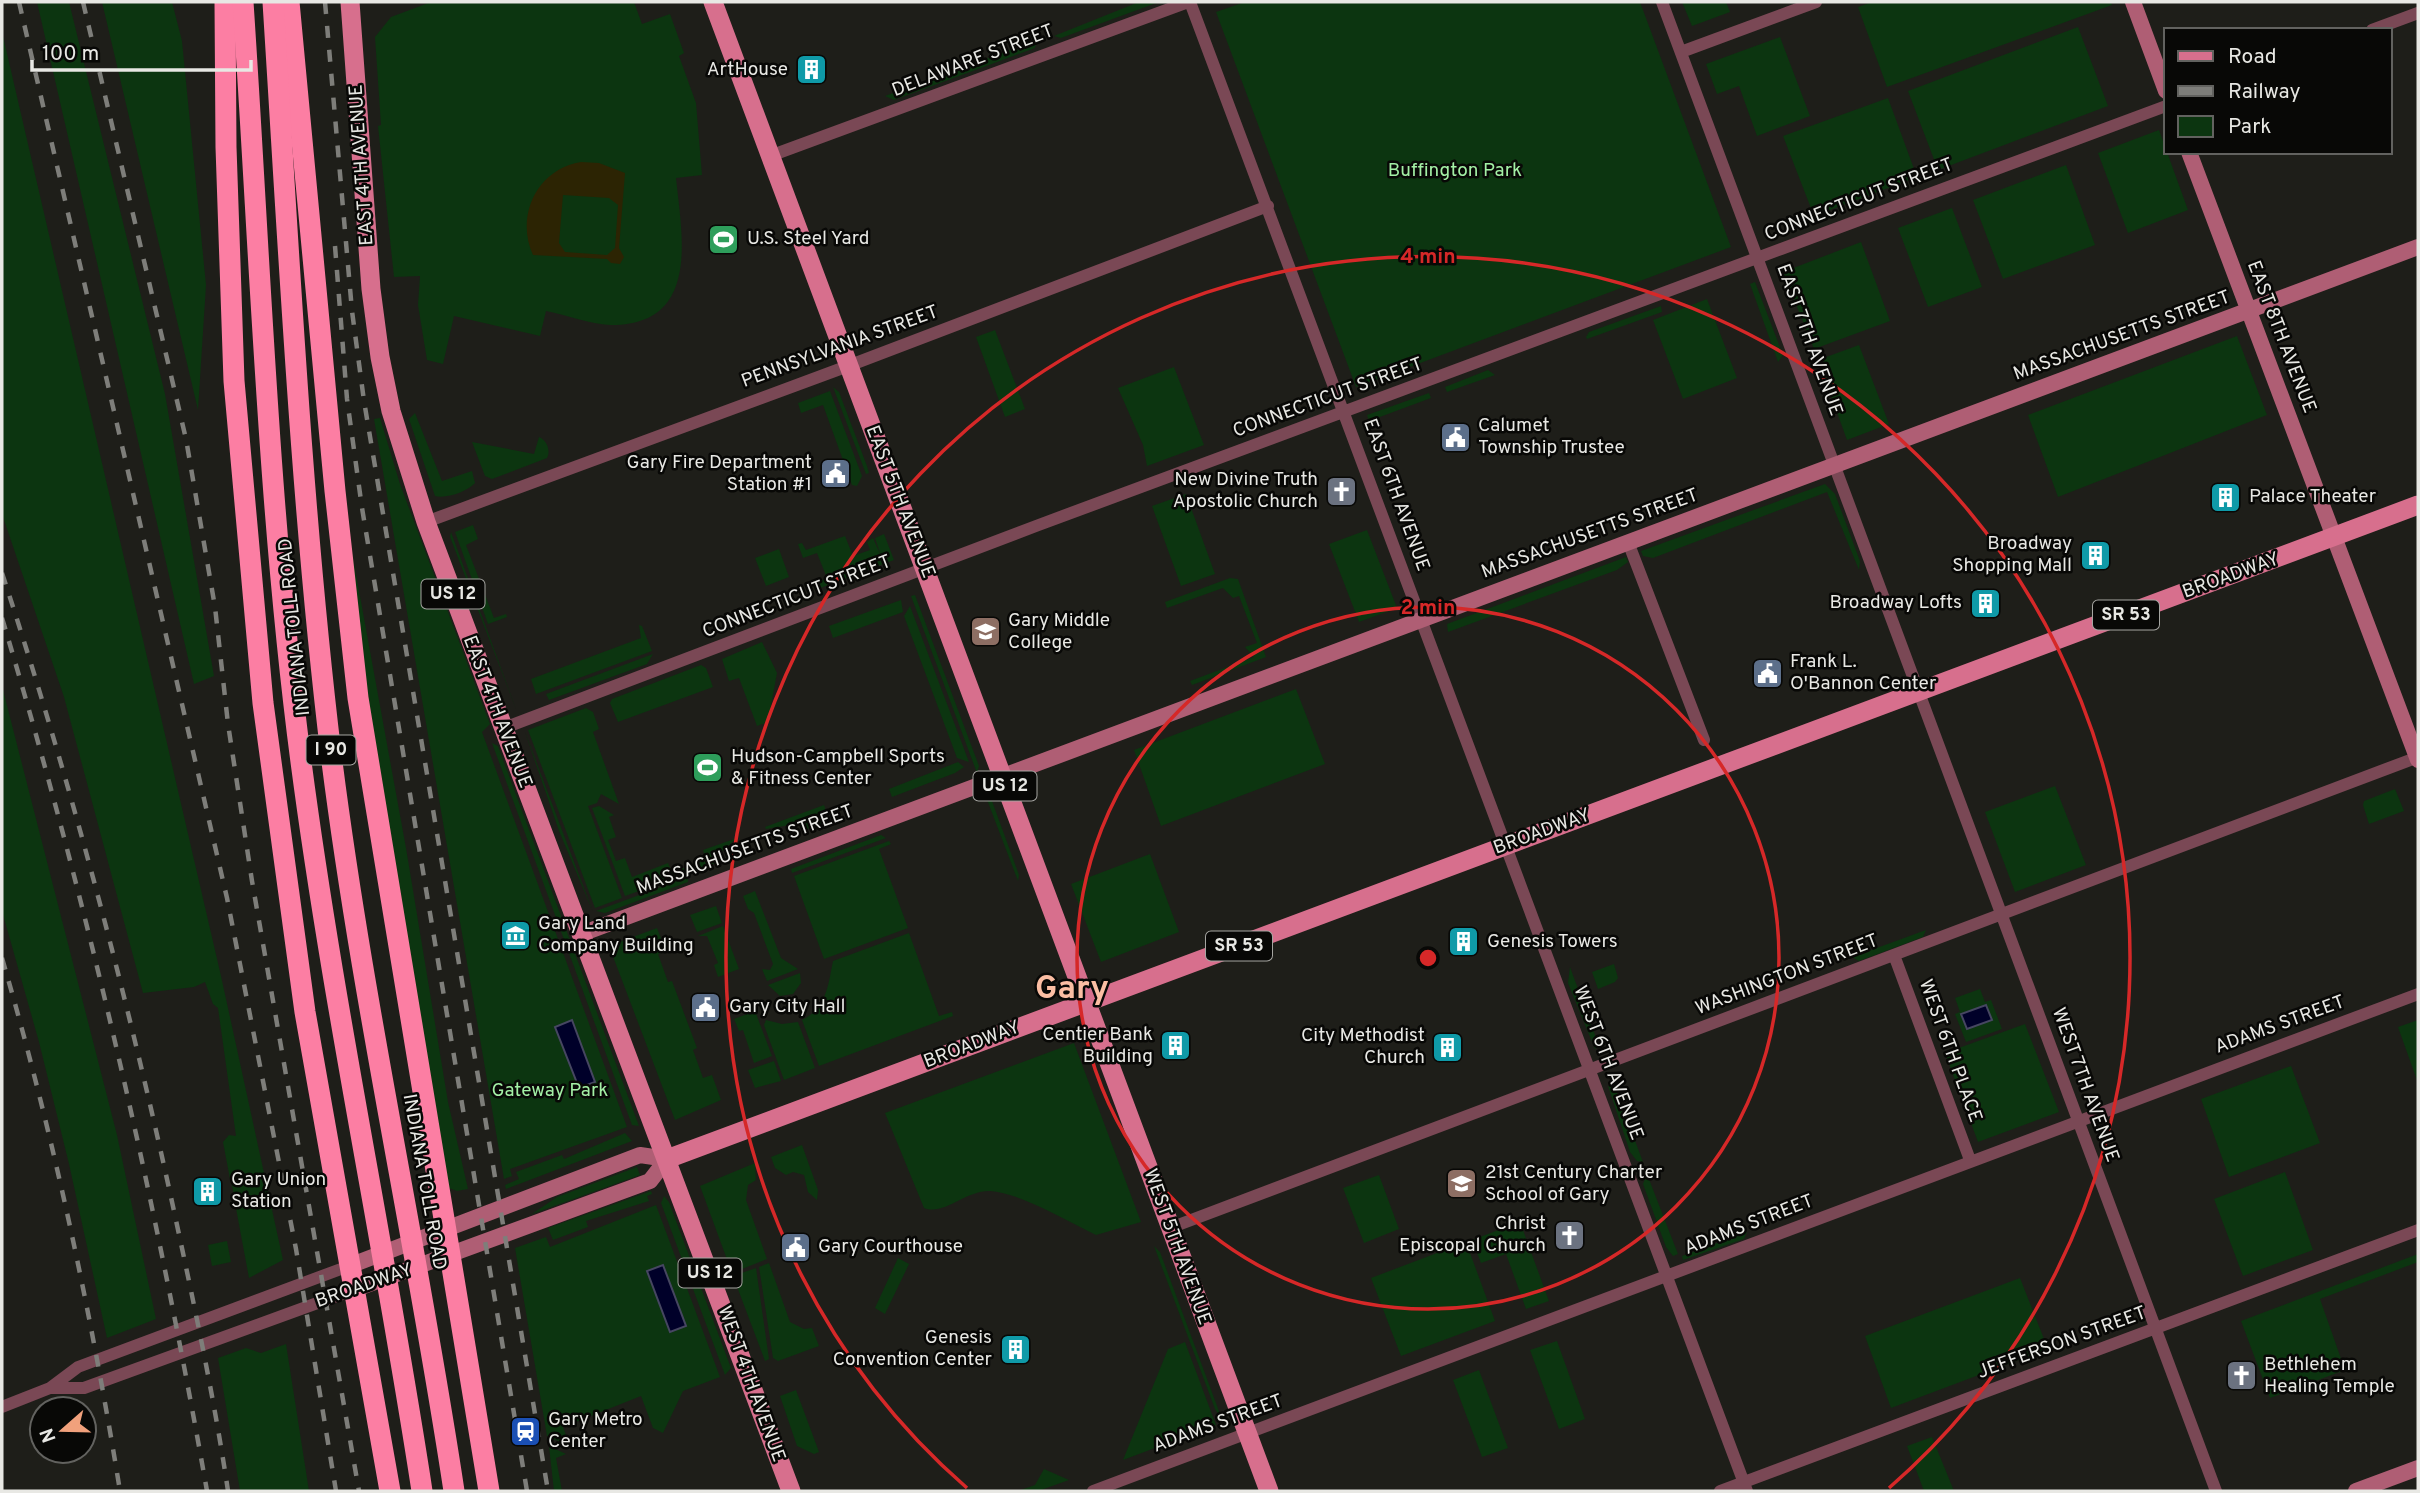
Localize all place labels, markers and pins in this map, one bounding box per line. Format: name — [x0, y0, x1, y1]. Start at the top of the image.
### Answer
building icon: ArtHouse — [794, 53, 828, 87]
place label: ArtHouse — [707, 58, 788, 82]
sports icon: U.S. Steel Yard — [707, 222, 741, 256]
place label: U.S. Steel Yard — [747, 227, 869, 251]
place label: Calumet Township Trustee — [1478, 414, 1625, 460]
public building icon: Calumet Township Trustee — [1438, 420, 1472, 454]
place label: Gary Fire Department Station #1 — [627, 451, 812, 497]
public building icon: Gary Fire Department Station #1 — [818, 457, 852, 491]
place label: New Divine Truth Apostolic Church — [1173, 468, 1318, 514]
church icon: New Divine Truth Apostolic Church — [1324, 474, 1358, 508]
building icon: Palace Theater — [2209, 480, 2243, 514]
place label: Palace Theater — [2249, 485, 2377, 509]
place label: Broadway Shopping Mall — [1952, 532, 2072, 578]
building icon: Broadway Shopping Mall — [2078, 538, 2112, 572]
building icon: Broadway Lofts — [1968, 586, 2002, 620]
place label: Broadway Lofts — [1829, 591, 1962, 615]
place label: Gary Middle College — [1008, 609, 1110, 655]
school or university icon: Gary Middle College — [968, 615, 1002, 649]
place label: Frank L. O'Bannon Center — [1790, 650, 1937, 696]
public building icon: Frank L. O'Bannon Center — [1750, 656, 1784, 690]
place label: Hudson-Campbell Sports & Fitness Center — [731, 745, 945, 791]
sports icon: Hudson-Campbell Sports & Fitness Center — [691, 751, 725, 785]
place label: Gary Land Company Building — [538, 912, 694, 958]
museum icon: Gary Land Company Building — [498, 918, 532, 952]
building icon: Genesis Towers — [1447, 925, 1481, 959]
place label: Genesis Towers — [1487, 930, 1618, 954]
centre of rings — [1416, 946, 1440, 970]
public building icon: Gary City Hall — [689, 990, 723, 1024]
place label: Gary City Hall — [729, 995, 846, 1019]
place label: Centier Bank Building — [1042, 1023, 1153, 1069]
place label: City Methodist Church — [1301, 1024, 1425, 1070]
building icon: Centier Bank Building — [1159, 1029, 1193, 1063]
building icon: City Methodist Church — [1431, 1030, 1465, 1064]
place label: 21st Century Charter School of Gary — [1485, 1161, 1663, 1207]
school or university icon: 21st Century Charter School of Gary — [1445, 1167, 1479, 1201]
place label: Gary Union Station — [231, 1168, 326, 1214]
building icon: Gary Union Station — [191, 1174, 225, 1208]
place label: Christ Episcopal Church — [1399, 1212, 1546, 1258]
church icon: Christ Episcopal Church — [1552, 1218, 1586, 1252]
public building icon: Gary Courthouse — [778, 1230, 812, 1264]
place label: Gary Courthouse — [818, 1235, 963, 1259]
place label: Genesis Convention Center — [833, 1326, 993, 1372]
building icon: Genesis Convention Center — [998, 1332, 1032, 1366]
place label: Bethlehem Healing Temple — [2264, 1353, 2395, 1399]
church icon: Bethlehem Healing Temple — [2224, 1359, 2258, 1393]
place label: Gary Metro Center — [548, 1408, 643, 1454]
station icon: Gary Metro Center — [508, 1414, 542, 1448]

